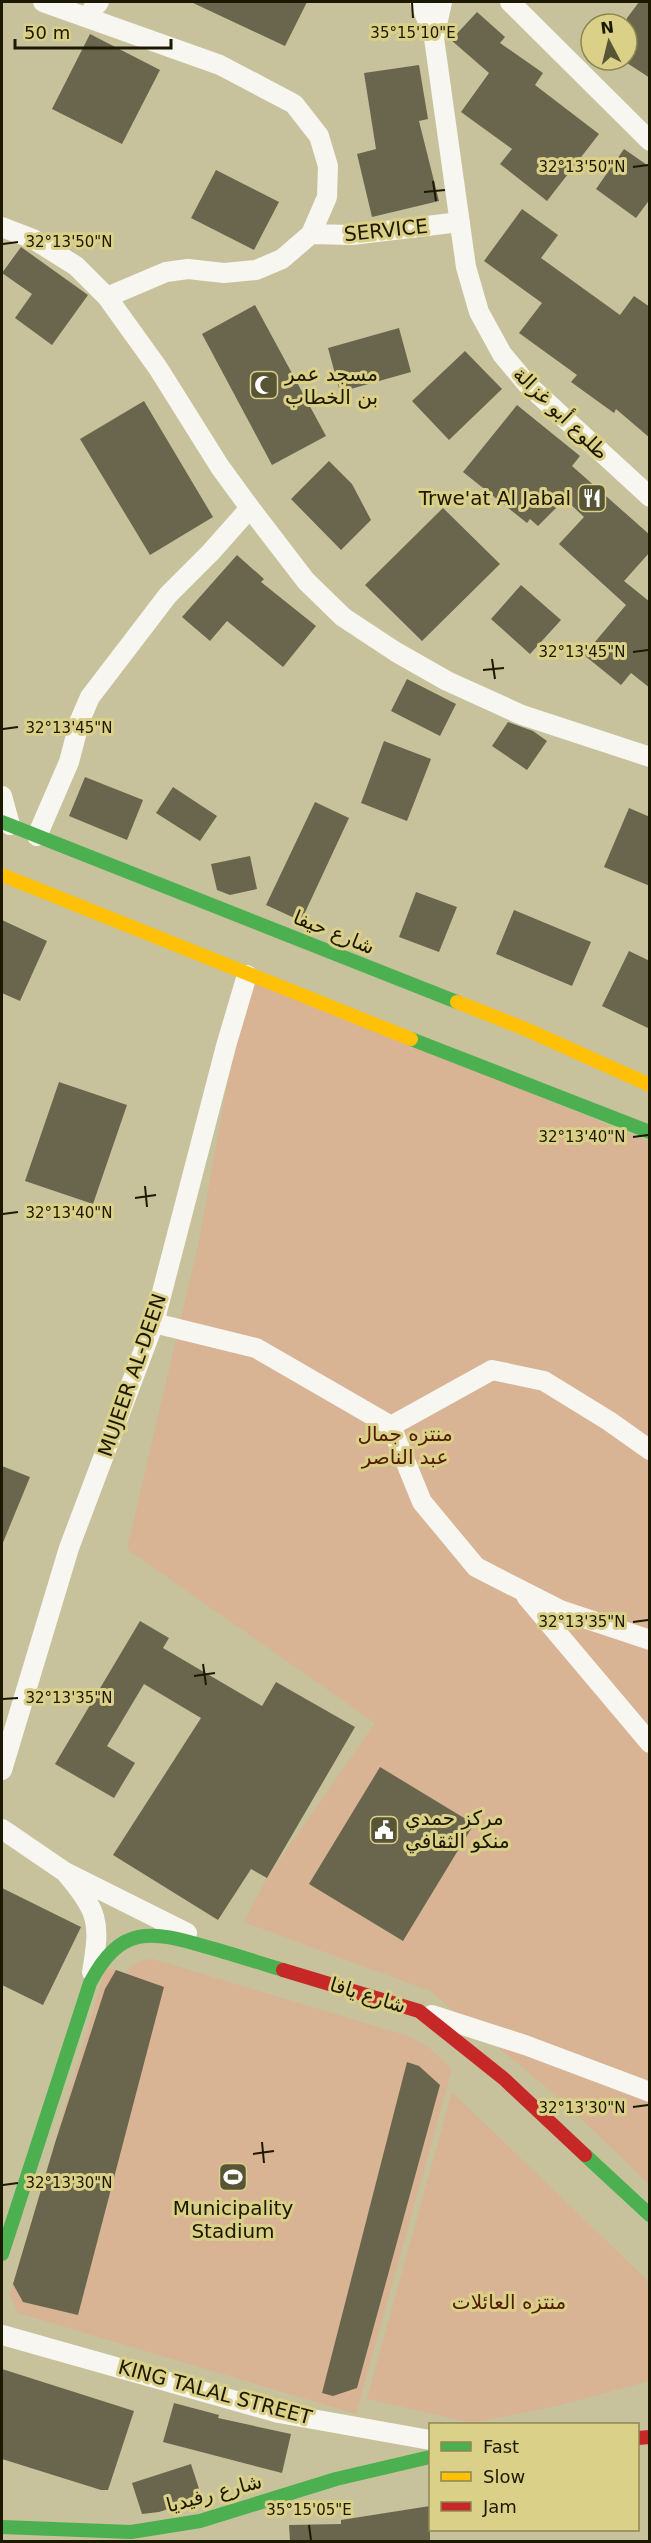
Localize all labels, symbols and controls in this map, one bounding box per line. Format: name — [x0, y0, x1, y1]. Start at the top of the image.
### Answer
scale bar — [15, 12, 171, 50]
north arrow — [579, 12, 639, 72]
text: N — [599, 17, 615, 38]
text: 50 m — [24, 22, 70, 43]
text: 35°15'10"E — [370, 24, 456, 42]
text: 32°13'50"N — [538, 158, 626, 176]
street label: SERVICE — [343, 214, 429, 246]
text: 32°13'50"N — [25, 233, 113, 251]
street label: طلوع أبو غزالة — [508, 361, 614, 464]
place label: مسجد عمر بن الخطاب — [284, 362, 378, 409]
mosque icon: مسجد عمر بن الخطاب — [248, 369, 280, 401]
restaurant icon: Trwe'at Al Jabal — [576, 482, 608, 514]
place label: Trwe'at Al Jabal — [418, 486, 571, 510]
text: 32°13'45"N — [538, 643, 626, 661]
text: 32°13'45"N — [25, 719, 113, 737]
street label: شارع حيفا — [290, 905, 378, 959]
text: 32°13'40"N — [538, 1128, 626, 1146]
text: 32°13'40"N — [25, 1204, 113, 1222]
street label: MUJEER AL-DEEN — [93, 1290, 171, 1460]
park label: منتزه جمال عبد الناصر — [357, 1422, 453, 1469]
text: 32°13'35"N — [538, 1613, 626, 1631]
text: 32°13'35"N — [25, 1689, 113, 1707]
place label: مركز حمدي منكو الثقافي — [405, 1806, 510, 1854]
public building icon: مركز حمدي منكو الثقافي — [368, 1814, 400, 1846]
street label: شارع يافا — [327, 1972, 409, 2018]
text: 32°13'30"N — [538, 2099, 626, 2117]
sports icon: Municipality Stadium — [217, 2161, 249, 2193]
text: 32°13'30"N — [25, 2174, 113, 2192]
place label: Municipality Stadium — [173, 2196, 293, 2243]
park label: منتزه العائلات — [452, 2290, 566, 2314]
street label: KING TALAL STREET — [116, 2355, 315, 2430]
legend — [429, 2423, 639, 2531]
text: Fast — [483, 2436, 519, 2457]
text: Slow — [483, 2466, 525, 2487]
street label: شارع رفيديا — [163, 2469, 265, 2517]
text: Jam — [482, 2496, 517, 2517]
text: 35°15'05"E — [266, 2501, 352, 2519]

